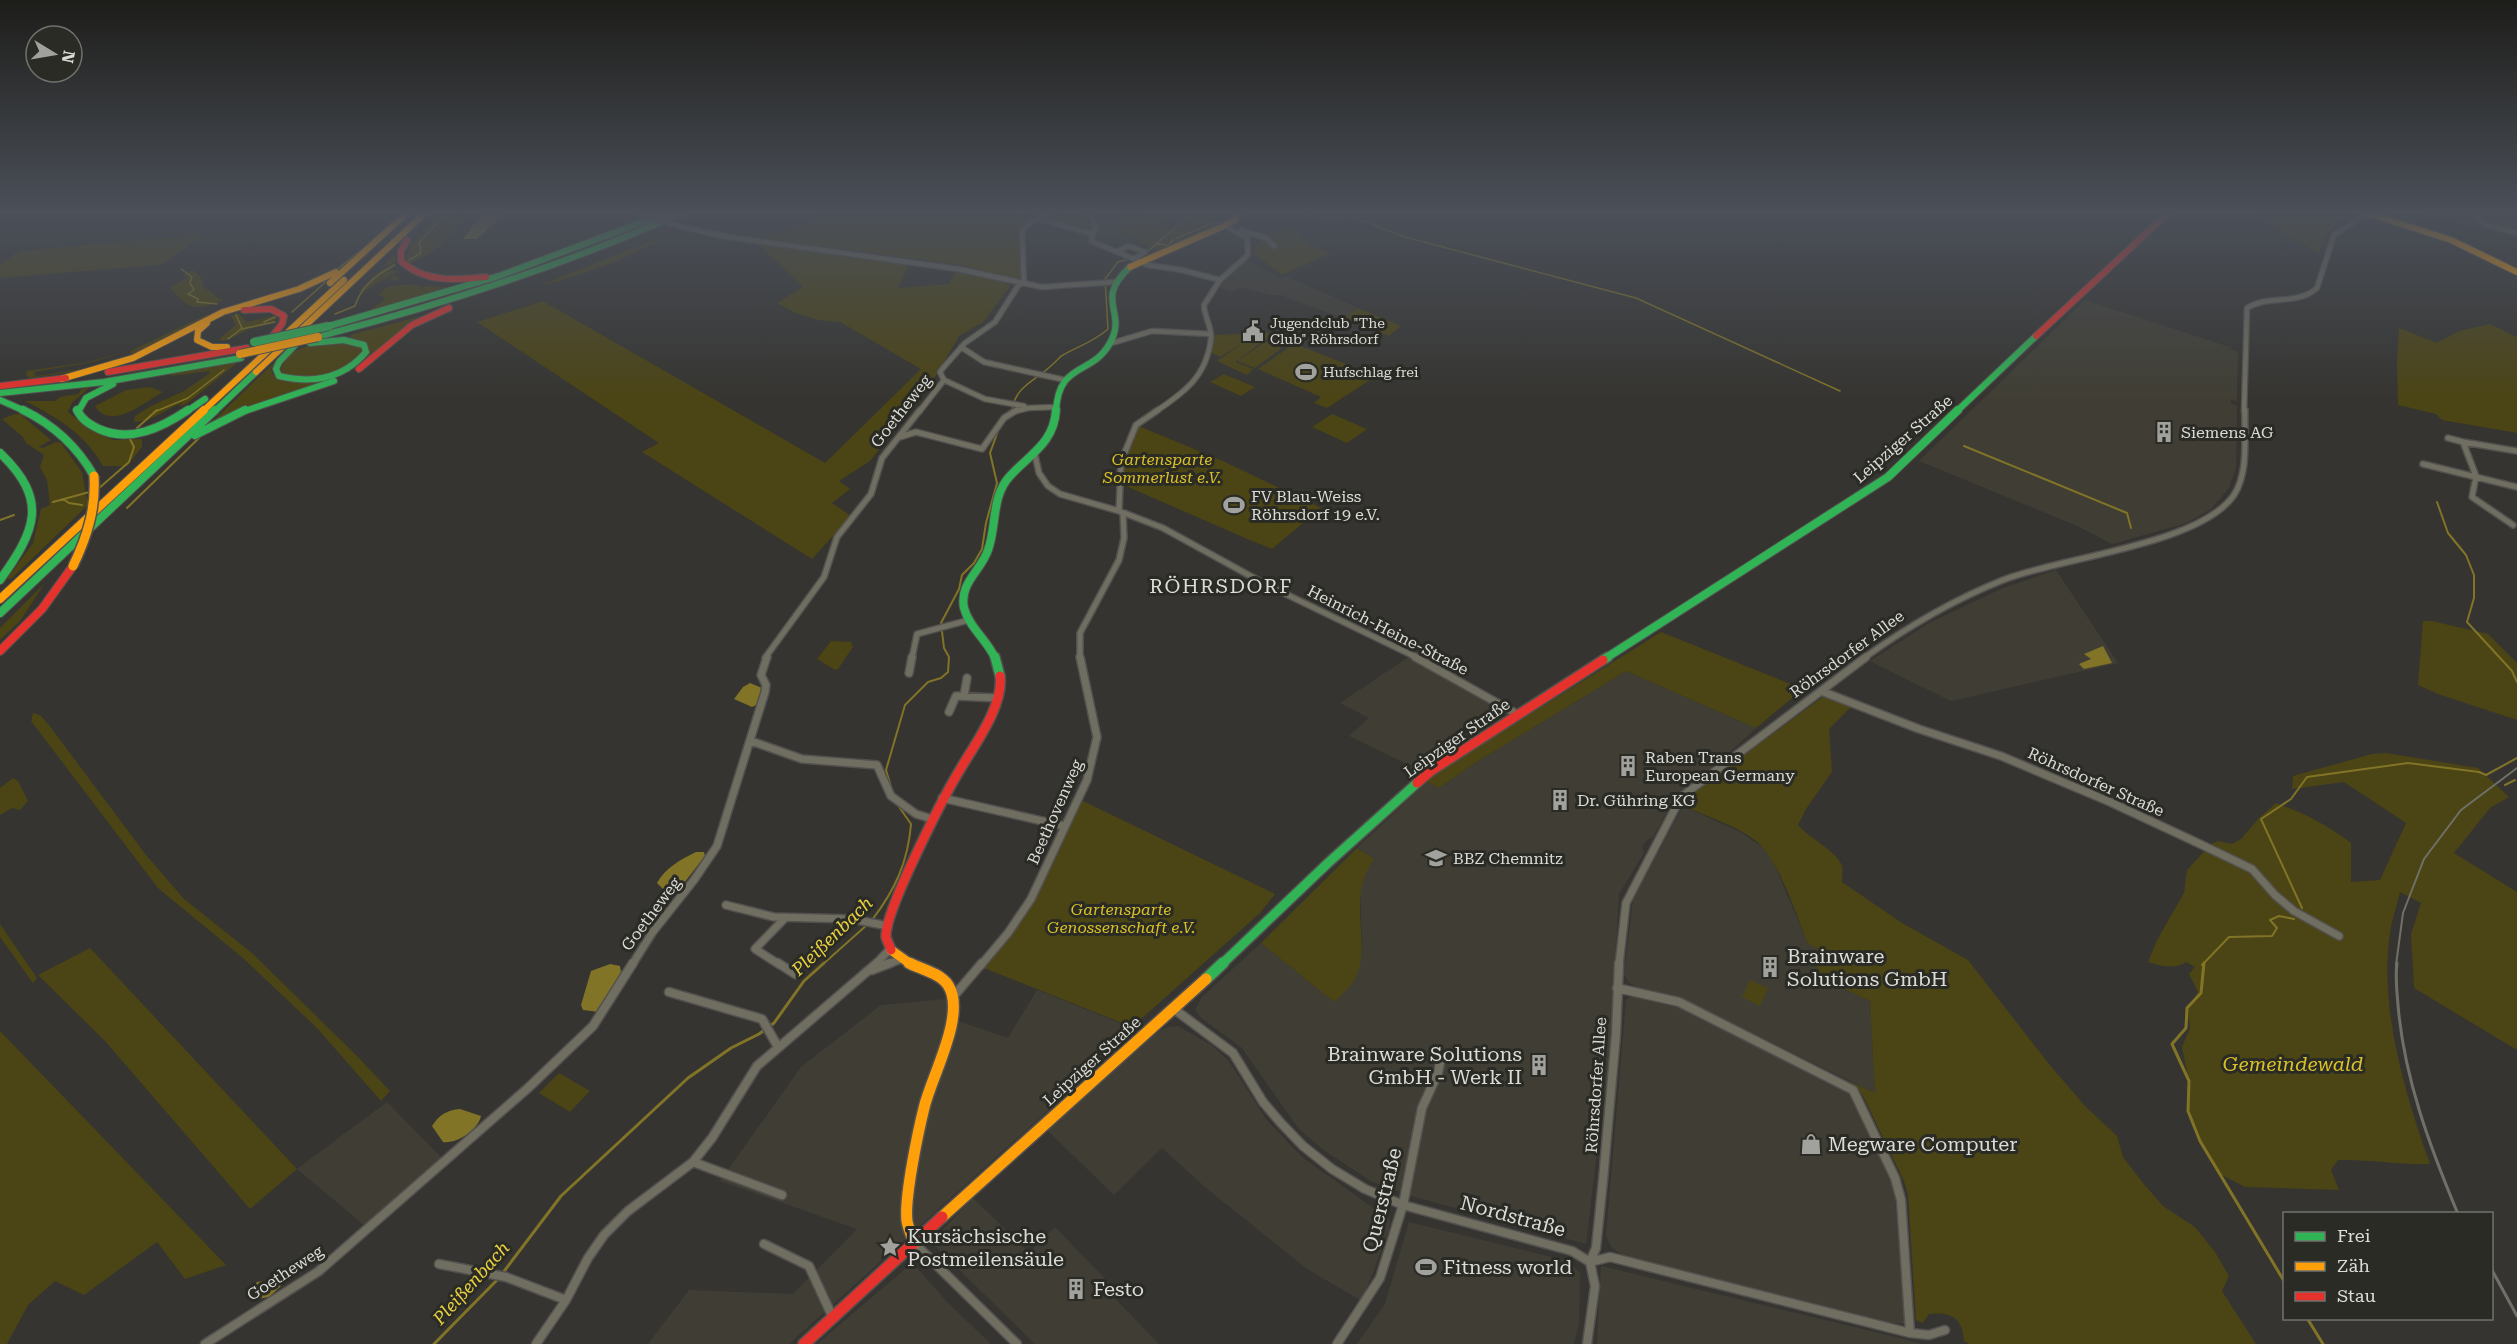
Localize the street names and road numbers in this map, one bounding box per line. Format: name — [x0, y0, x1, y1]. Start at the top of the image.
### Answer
street label: Goetheweg — [867, 370, 936, 451]
street label: Leipziger Straße — [1850, 391, 1956, 487]
street label: Heinrich-Heine-Straße — [1304, 581, 1472, 679]
street label: Röhrsdorfer Allee — [1786, 606, 1908, 702]
street label: Leipziger Straße — [1400, 694, 1514, 782]
street label: Röhrsdorfer Straße — [2025, 743, 2167, 821]
street label: Beethovenweg — [1023, 756, 1087, 867]
street label: Goetheweg — [617, 873, 685, 954]
street label: Leipziger Straße — [1039, 1012, 1145, 1110]
street label: Röhrsdorfer Allee — [1582, 1016, 1610, 1154]
street label: Querstraße — [1357, 1145, 1407, 1255]
street label: Nordstraße — [1458, 1190, 1568, 1242]
street label: Goetheweg — [243, 1241, 327, 1305]

